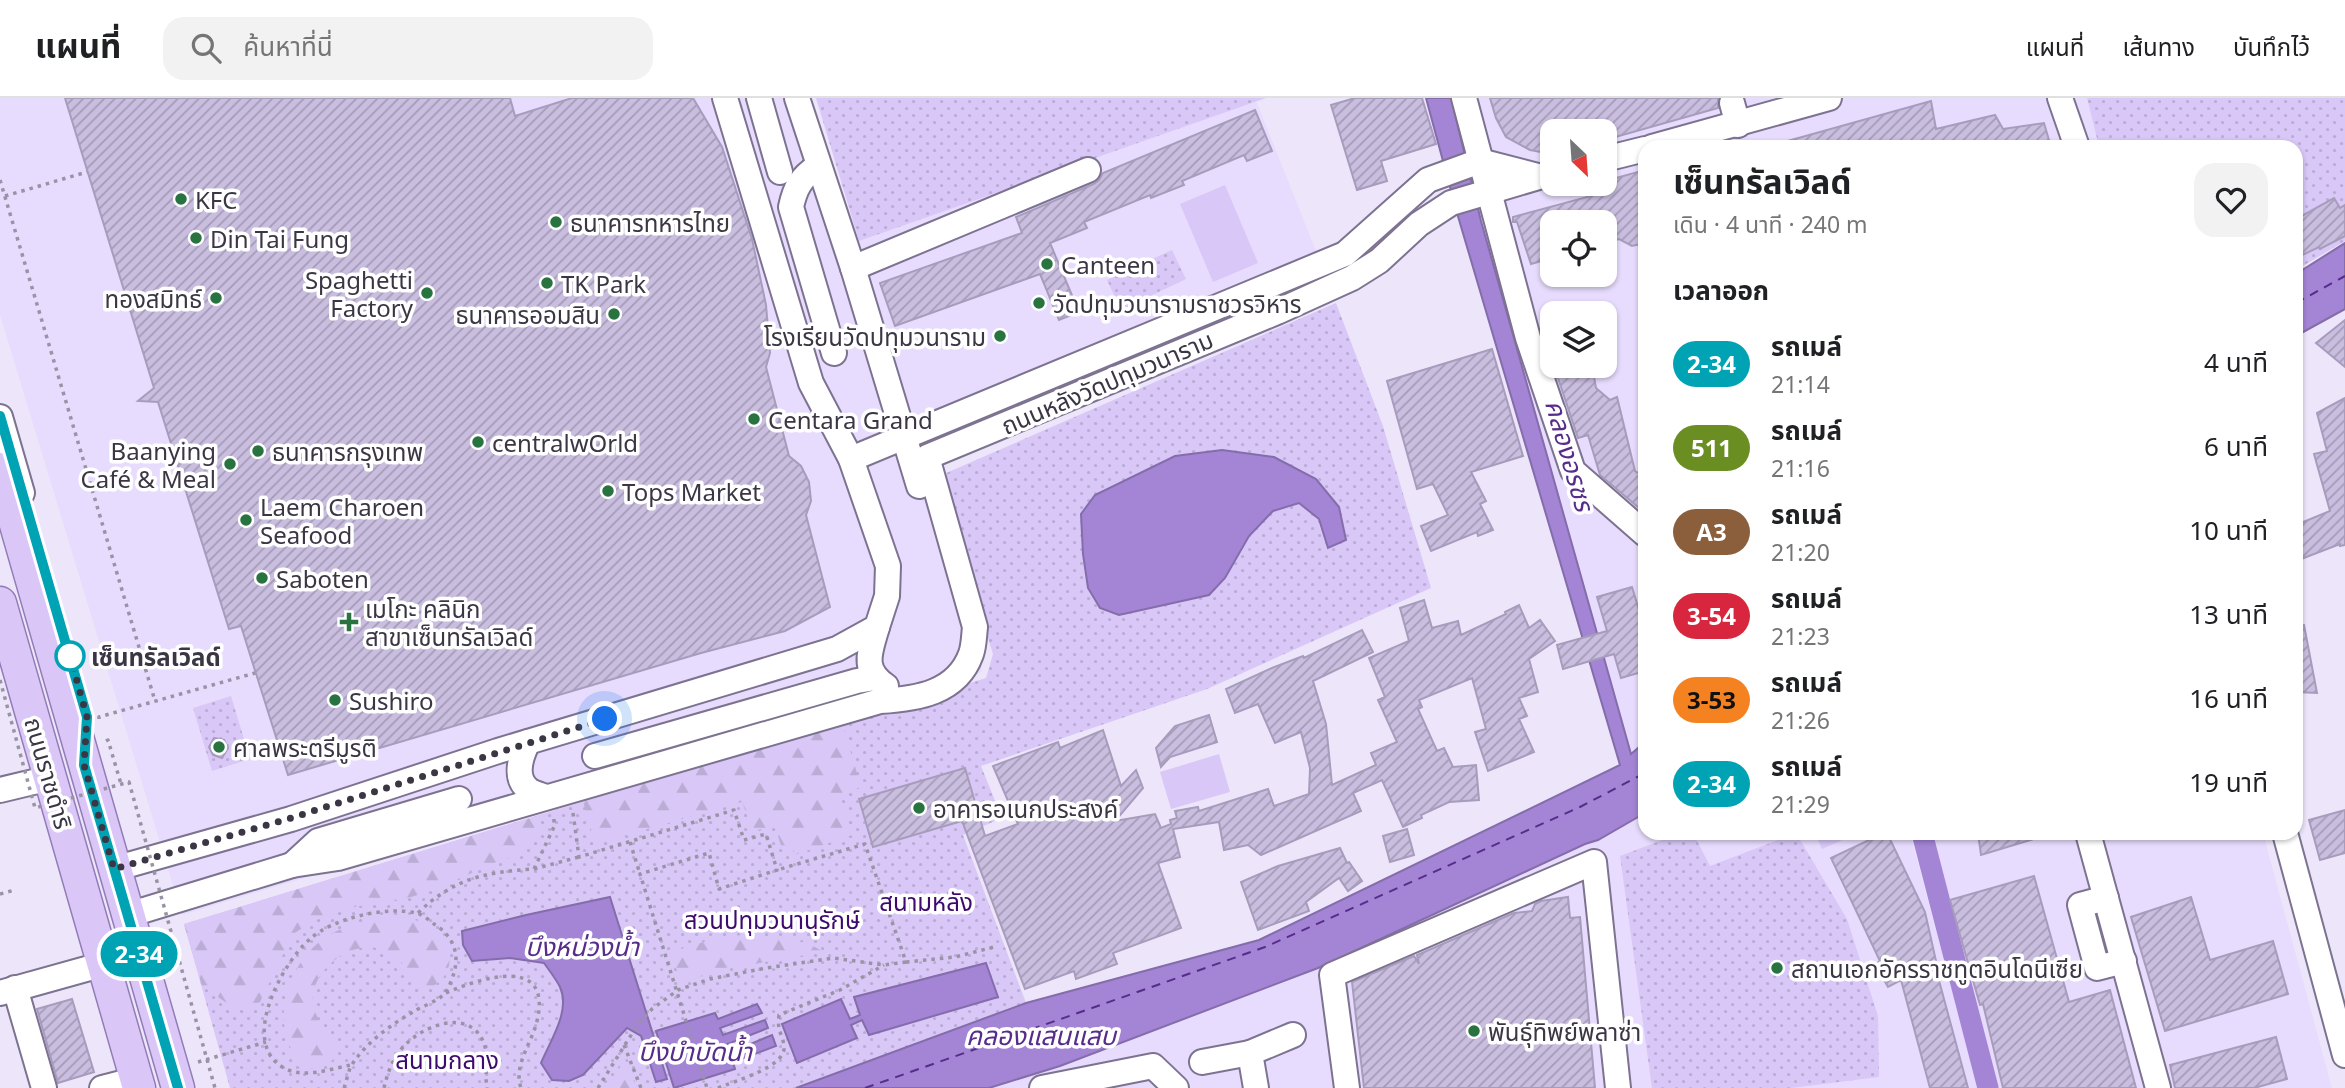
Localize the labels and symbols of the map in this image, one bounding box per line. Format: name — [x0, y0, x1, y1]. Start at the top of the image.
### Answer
north arrow — [1540, 119, 1617, 196]
place label: KFC — [195, 183, 237, 216]
marker: KFC — [173, 191, 189, 207]
place label: ธนาคารทหารไทย — [570, 206, 730, 239]
marker: ธนาคารทหารไทย — [548, 214, 564, 230]
place label: Din Tai Fung — [210, 222, 349, 255]
marker: Din Tai Fung — [188, 230, 204, 246]
place label: Canteen — [1061, 248, 1155, 281]
marker: Canteen — [1039, 256, 1055, 272]
place label: Spaghetti Factory — [305, 263, 414, 324]
place label: TK Park — [561, 267, 646, 300]
marker: TK Park — [539, 275, 555, 291]
place label: ทองสมิทธ์ — [105, 282, 202, 315]
marker: Spaghetti Factory — [419, 285, 435, 301]
place label: วัดปทุมวนารามราชวรวิหาร — [1053, 287, 1301, 320]
marker: ทองสมิทธ์ — [208, 290, 224, 306]
marker: วัดปทุมวนารามราชวรวิหาร — [1031, 295, 1047, 311]
place label: ธนาคารออมสิน — [456, 298, 600, 331]
marker: ธนาคารออมสิน — [606, 306, 622, 322]
place label: โรงเรียนวัดปทุมวนาราม — [764, 320, 986, 353]
street label: ถนนหลังวัดปทุมวนาราม — [996, 322, 1218, 442]
marker: โรงเรียนวัดปทุมวนาราม — [992, 328, 1008, 344]
water label: คลองอรชร — [1537, 395, 1604, 517]
place label: Centara Grand — [768, 403, 933, 436]
marker: Centara Grand — [746, 411, 762, 427]
place label: centralwOrld — [492, 426, 638, 459]
place label: Baanying Café & Meal — [81, 434, 216, 495]
marker: centralwOrld — [470, 434, 486, 450]
place label: ธนาคารกรุงเทพ — [272, 435, 423, 468]
marker: ธนาคารกรุงเทพ — [250, 443, 266, 459]
marker: Baanying Café & Meal — [222, 456, 238, 472]
place label: Tops Market — [622, 475, 761, 508]
marker: Tops Market — [600, 483, 616, 499]
place label: Laem Charoen Seafood — [260, 490, 424, 551]
marker: Laem Charoen Seafood — [238, 512, 254, 528]
place label: Saboten — [276, 562, 369, 595]
marker: Saboten — [254, 570, 270, 586]
place label: เมโกะ คลินิก สาขาเซ็นทรัลเวิลด์ — [365, 592, 533, 653]
marker: เมโกะ คลินิก สาขาเซ็นทรัลเวิลด์ — [339, 612, 359, 632]
place label: เซ็นทรัลเวิลด์ — [91, 640, 221, 673]
marker: เซ็นทรัลเวิลด์ — [55, 641, 85, 671]
place label: Sushiro — [349, 684, 433, 717]
marker: Sushiro — [327, 692, 343, 708]
your location — [587, 701, 622, 736]
street label: ถนนราชดำริ — [17, 713, 81, 833]
place label: ศาลพระตรีมูรติ — [233, 731, 377, 764]
marker: ศาลพระตรีมูรติ — [211, 739, 227, 755]
place label: อาคารอเนกประสงค์ — [933, 792, 1118, 825]
marker: อาคารอเนกประสงค์ — [911, 800, 927, 816]
park label: สนามหลัง — [879, 885, 973, 918]
park label: สวนปทุมวนานุรักษ์ — [684, 903, 860, 936]
water label: บึงหน่วงน้ำ — [525, 928, 640, 964]
line badge: 2-34 — [90, 931, 188, 977]
place label: สถานเอกอัครราชทูตอินโดนีเซีย — [1791, 952, 2083, 985]
marker: สถานเอกอัครราชทูตอินโดนีเซีย — [1769, 960, 1785, 976]
place label: พันธุ์ทิพย์พลาซ่า — [1488, 1015, 1641, 1048]
water label: คลองแสนแสบ — [966, 1017, 1118, 1053]
marker: พันธุ์ทิพย์พลาซ่า — [1466, 1023, 1482, 1039]
water label: บึงบำบัดน้ำ — [638, 1033, 754, 1069]
park label: สนามกลาง — [395, 1043, 499, 1076]

